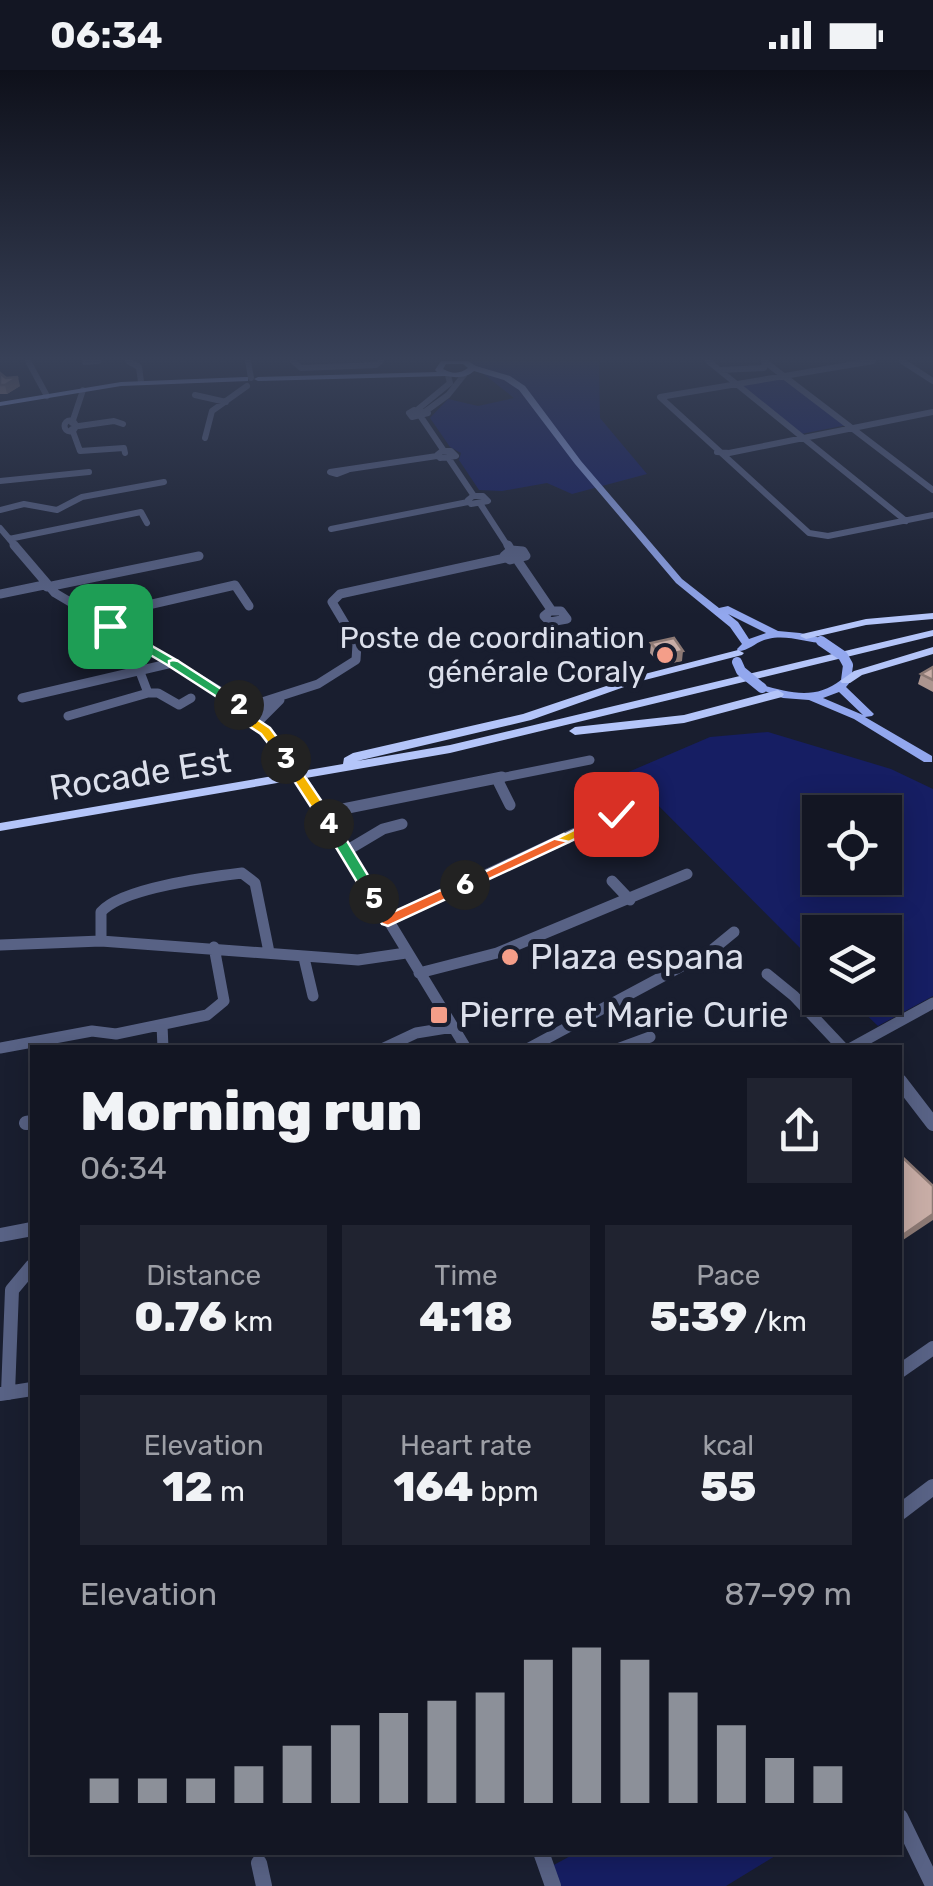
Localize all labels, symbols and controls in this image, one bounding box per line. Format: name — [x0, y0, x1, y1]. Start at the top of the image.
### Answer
text: 06:34 — [50, 12, 163, 58]
pin — [68, 584, 153, 669]
icon: arrive — [83, 599, 138, 654]
place label: Poste de coordination générale Coraly — [339, 620, 645, 690]
marker: Poste de coordination générale Coraly — [654, 644, 676, 666]
pin: 2 — [214, 680, 264, 730]
text: 2 — [230, 688, 248, 721]
pin: 3 — [261, 734, 311, 784]
street label: Rocade Est — [46, 739, 234, 809]
text: 3 — [277, 742, 295, 775]
pin — [574, 772, 659, 857]
icon: check — [589, 787, 644, 842]
map controls — [802, 795, 902, 1015]
button: locate — [802, 795, 902, 895]
pin: 4 — [304, 799, 354, 849]
text: 4 — [319, 807, 339, 840]
pin: 6 — [440, 860, 490, 910]
text: 6 — [456, 868, 474, 901]
pin: 5 — [349, 874, 399, 924]
text: 5 — [365, 882, 383, 915]
button: layers — [802, 915, 902, 1015]
place label: Plaza espana — [530, 936, 744, 978]
marker: Plaza espana — [499, 946, 521, 968]
place label: Pierre et Marie Curie — [459, 994, 789, 1036]
marker: Pierre et Marie Curie — [428, 1004, 450, 1026]
button: share — [747, 1078, 852, 1183]
text: Morning run — [80, 1079, 422, 1144]
text: 06:34 — [80, 1149, 167, 1187]
text: Distance — [146, 1259, 261, 1292]
text: Time — [434, 1259, 498, 1292]
text: Pace — [696, 1259, 760, 1292]
text: 0.76 — [134, 1292, 227, 1342]
text: 4:18 — [419, 1292, 513, 1342]
text: 5:39 — [650, 1292, 747, 1342]
text: km — [227, 1305, 273, 1338]
text: /km — [747, 1305, 807, 1338]
text: Elevation — [144, 1429, 264, 1462]
text: Heart rate — [400, 1429, 532, 1462]
text: kcal — [703, 1429, 754, 1462]
text: 12 — [162, 1462, 213, 1512]
text: 164 — [393, 1462, 473, 1512]
text: 55 — [700, 1462, 756, 1512]
text: m — [213, 1475, 245, 1508]
text: bpm — [473, 1475, 539, 1508]
text: Elevation — [80, 1575, 217, 1613]
text: 87–99 m — [724, 1575, 852, 1613]

